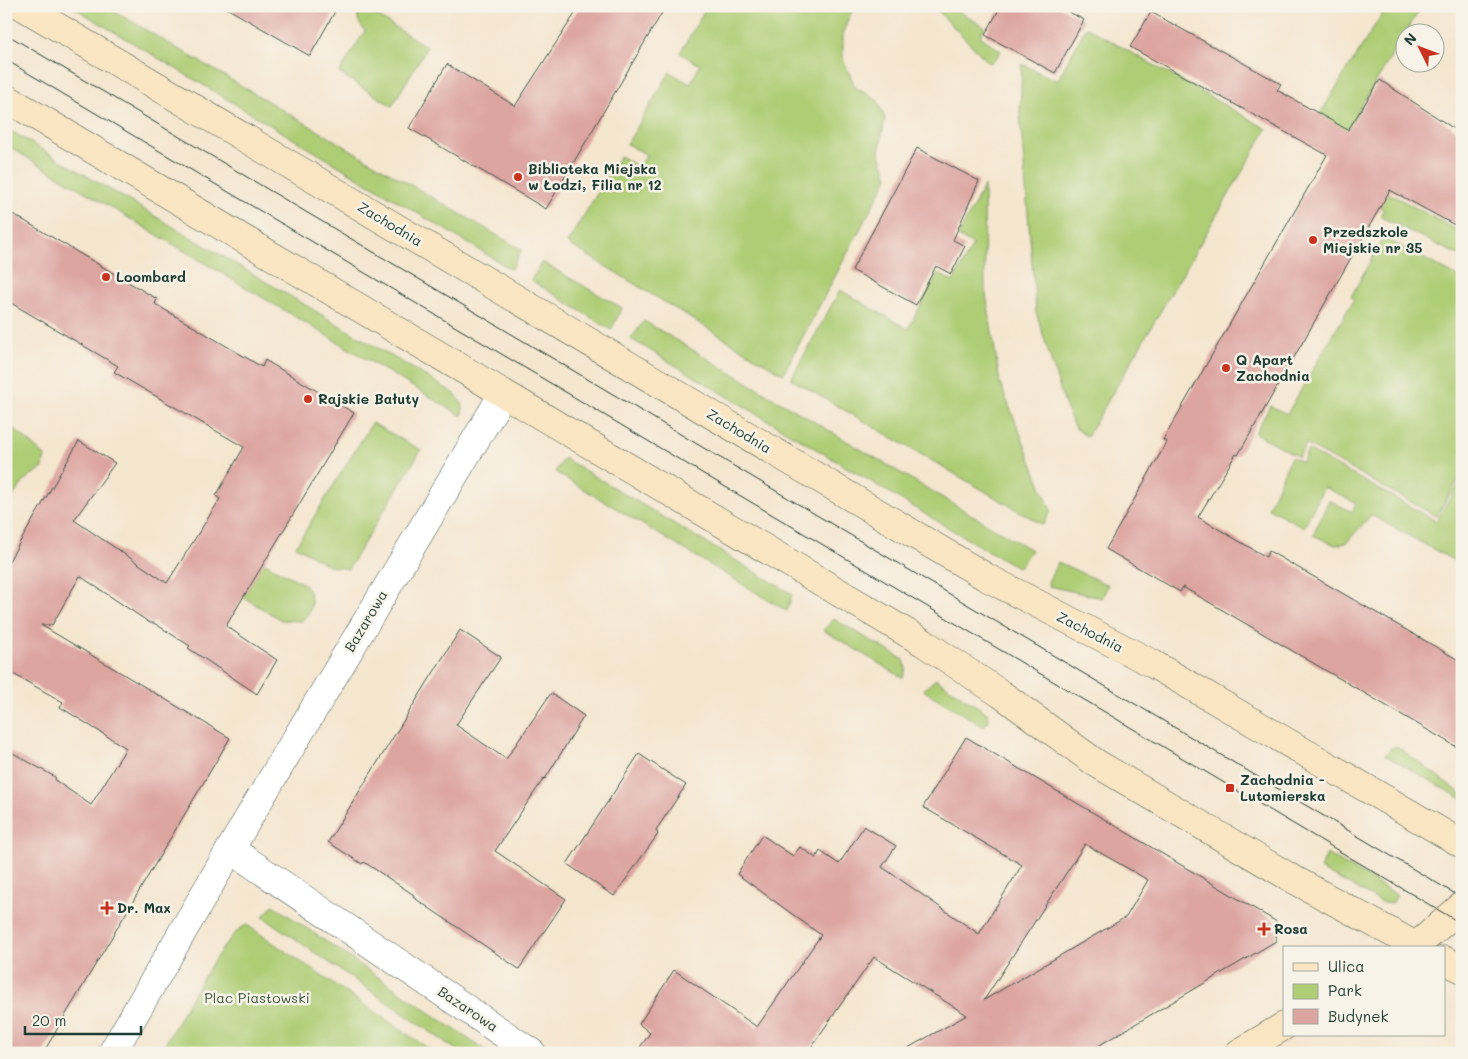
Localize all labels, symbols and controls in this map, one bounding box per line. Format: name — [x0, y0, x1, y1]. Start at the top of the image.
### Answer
north arrow — [1396, 22, 1446, 72]
text: N — [1399, 29, 1421, 49]
place label: Biblioteka Miejska w Łodzi, Filia nr 12 — [528, 159, 662, 194]
marker: Biblioteka Miejska w Łodzi, Filia nr 12 — [512, 171, 524, 183]
street label: Zachodnia — [354, 197, 426, 250]
place label: Przedszkole Miejskie nr 35 — [1323, 222, 1422, 257]
marker: Przedszkole Miejskie nr 35 — [1307, 234, 1319, 246]
place label: Loombard — [116, 267, 186, 286]
marker: Loombard — [100, 271, 112, 283]
place label: Q Apart Zachodnia — [1236, 350, 1310, 385]
marker: Q Apart Zachodnia — [1220, 362, 1232, 374]
place label: Rajskie Bałuty — [318, 389, 420, 408]
marker: Rajskie Bałuty — [302, 393, 314, 405]
street label: Zachodnia — [703, 404, 775, 457]
street label: Bazarowa — [340, 586, 391, 655]
street label: Zachodnia — [1054, 607, 1127, 656]
place label: Zachodnia - Lutomierska — [1240, 770, 1326, 805]
marker: Zachodnia - Lutomierska — [1224, 782, 1236, 794]
place label: Dr. Max — [117, 898, 171, 917]
marker: Dr. Max — [101, 902, 113, 914]
place label: Rosa — [1274, 919, 1308, 938]
marker: Rosa — [1258, 923, 1270, 935]
legend — [1283, 946, 1446, 1036]
text: Ulica — [1328, 956, 1365, 976]
text: Park — [1328, 980, 1362, 1000]
street label: Bazarowa — [434, 981, 502, 1036]
park label: Plac Piastowski — [204, 988, 310, 1007]
scale bar — [25, 1004, 141, 1036]
text: Budynek — [1328, 1006, 1388, 1026]
text: 20 m — [32, 1010, 66, 1030]

